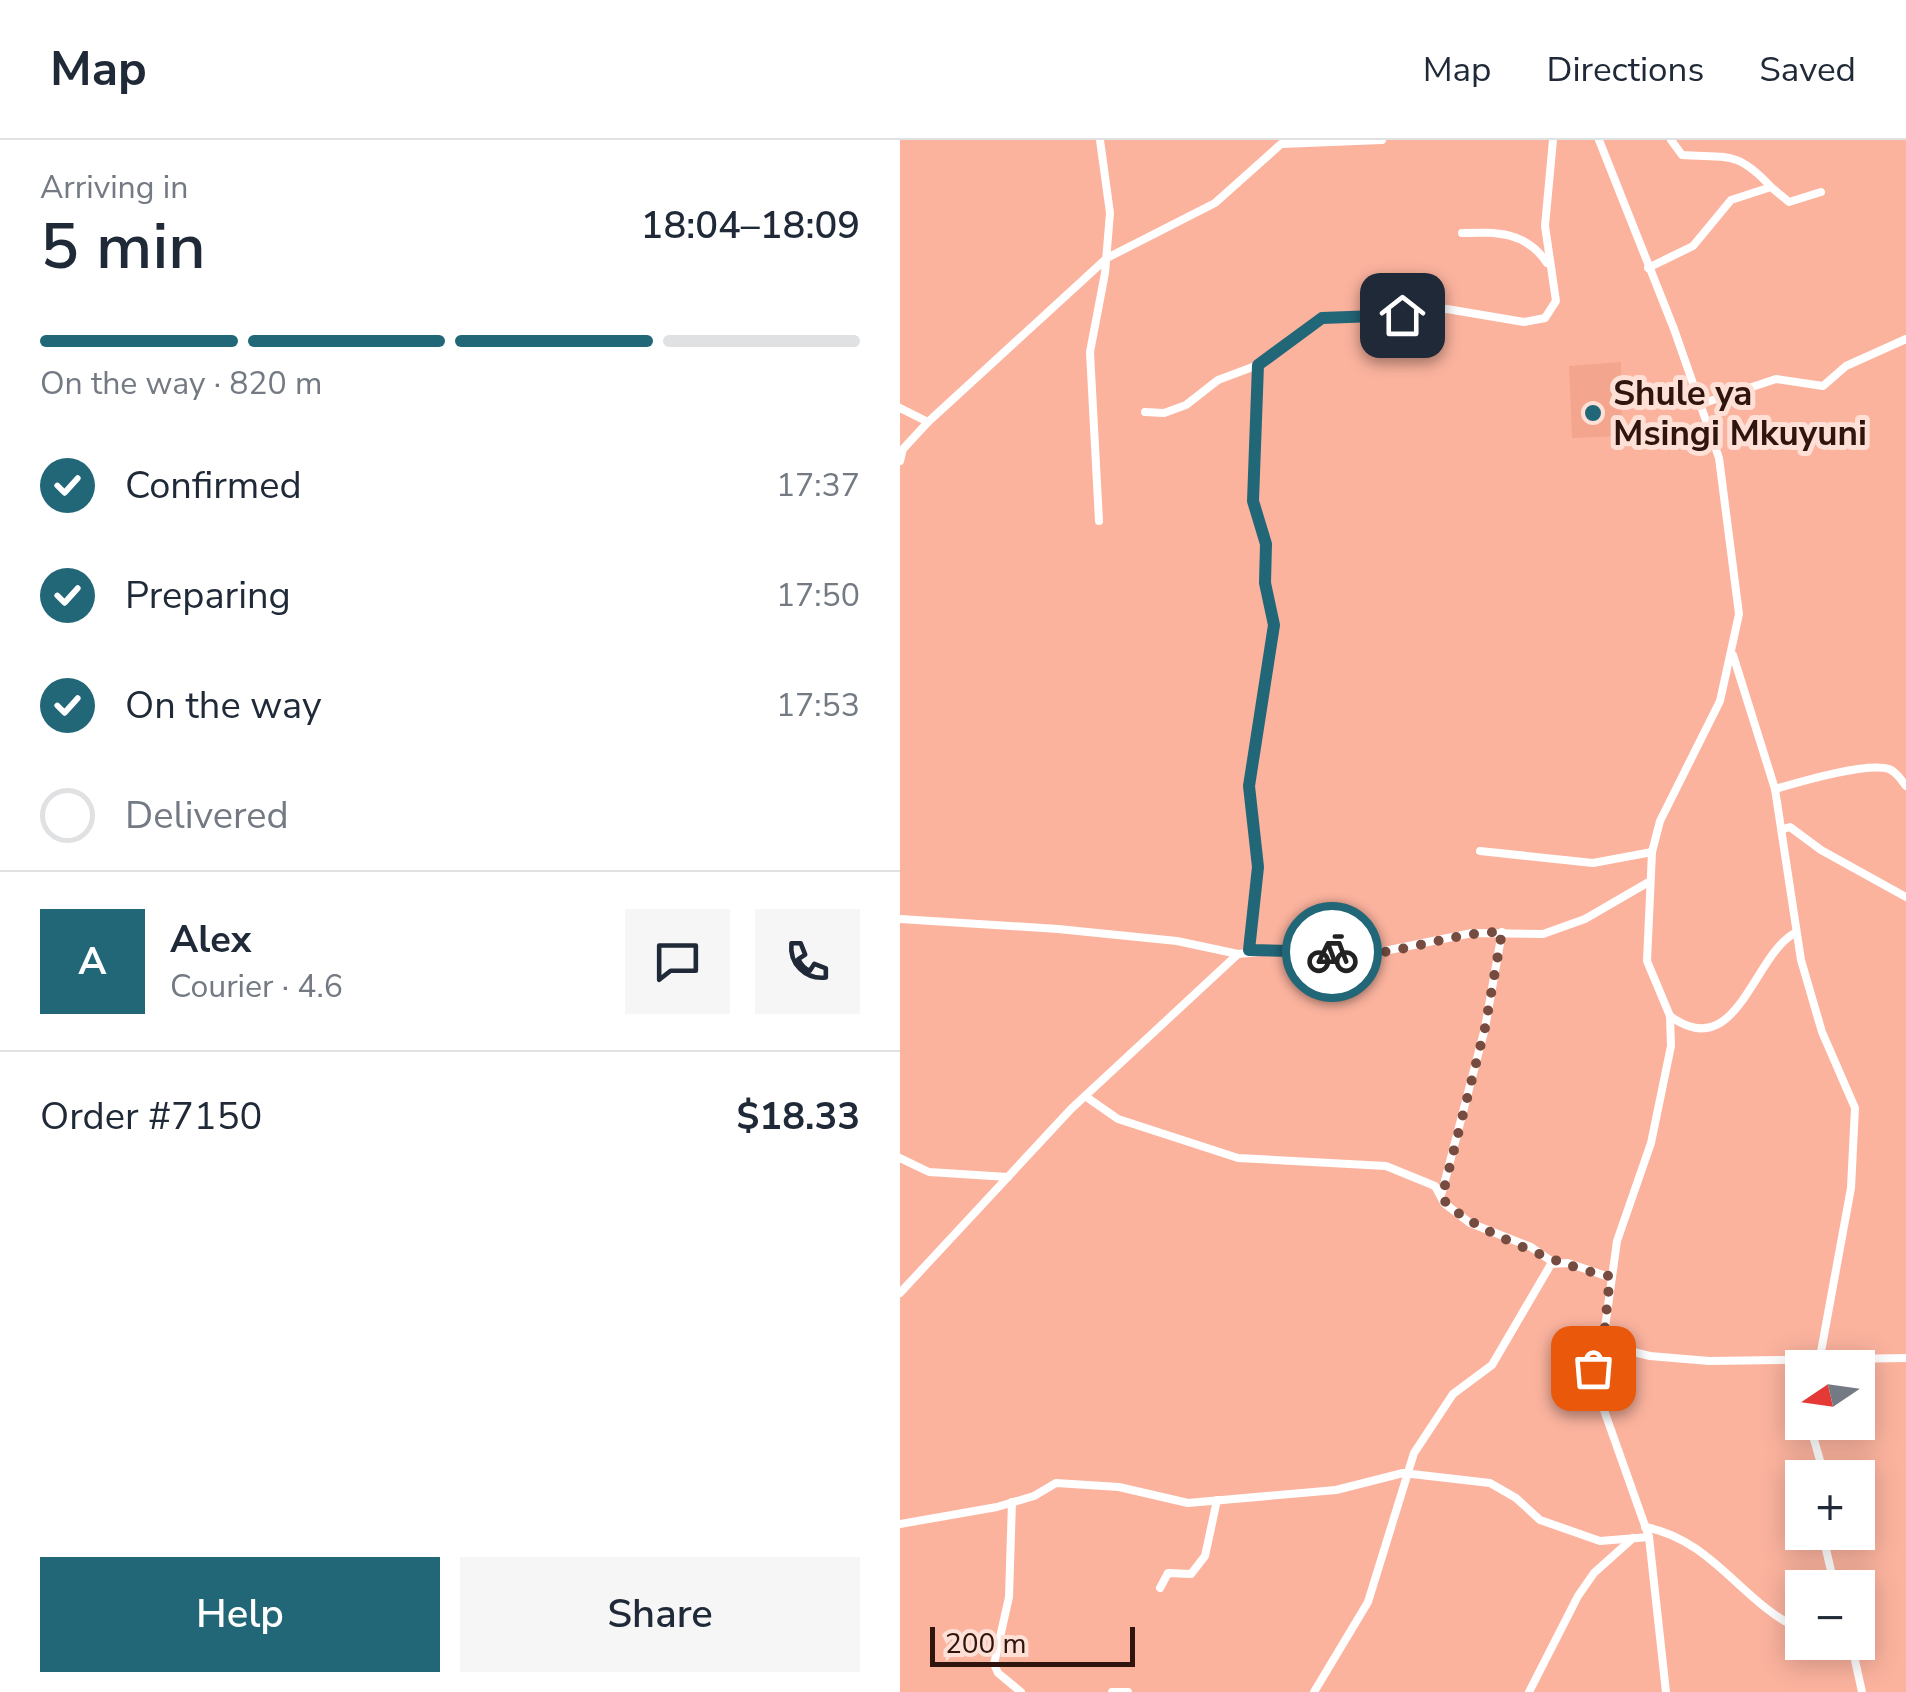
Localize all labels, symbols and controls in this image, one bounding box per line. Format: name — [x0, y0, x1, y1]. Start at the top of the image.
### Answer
text: Map — [50, 36, 147, 102]
text: Map — [1423, 46, 1492, 93]
text: Directions — [1547, 46, 1704, 93]
text: Saved — [1759, 46, 1856, 93]
text: Arriving in — [40, 166, 188, 209]
text: 18:04–18:09 — [641, 200, 860, 251]
text: 5 min — [40, 202, 206, 291]
pin — [1360, 273, 1445, 358]
icon: home — [1375, 288, 1430, 343]
text: On the way · 820 m — [40, 362, 322, 405]
place label: Shule ya Msingi Mkuyuni — [1613, 370, 1867, 457]
marker: Shule ya Msingi Mkuyuni — [1582, 402, 1604, 424]
icon: check — [40, 458, 95, 513]
text: Confirmed — [125, 460, 302, 511]
text: 17:37 — [776, 464, 860, 507]
icon: check — [40, 568, 95, 623]
text: Preparing — [125, 570, 291, 621]
text: 17:50 — [776, 574, 860, 617]
icon: check — [40, 678, 95, 733]
text: On the way — [125, 680, 321, 731]
text: 17:53 — [776, 684, 860, 727]
text: Delivered — [125, 790, 289, 841]
courier — [1282, 902, 1382, 1002]
button: chat — [625, 909, 730, 1014]
button: phone — [755, 909, 860, 1014]
text: Alex — [170, 914, 251, 965]
icon: bike — [1305, 925, 1360, 980]
text: A — [78, 936, 107, 987]
text: Courier · 4.6 — [170, 965, 343, 1008]
text: Order #7150 — [40, 1091, 262, 1142]
text: $18.33 — [737, 1091, 860, 1142]
pin — [1551, 1326, 1636, 1411]
icon: bag — [1566, 1341, 1621, 1396]
north arrow — [1785, 1350, 1875, 1440]
map controls — [1785, 1350, 1875, 1660]
button: + — [1785, 1460, 1875, 1550]
button: Help — [40, 1557, 440, 1672]
button: Share — [460, 1557, 860, 1672]
button: − — [1785, 1570, 1875, 1660]
scale bar — [930, 1622, 1135, 1666]
text: 200 m — [945, 1625, 1027, 1663]

